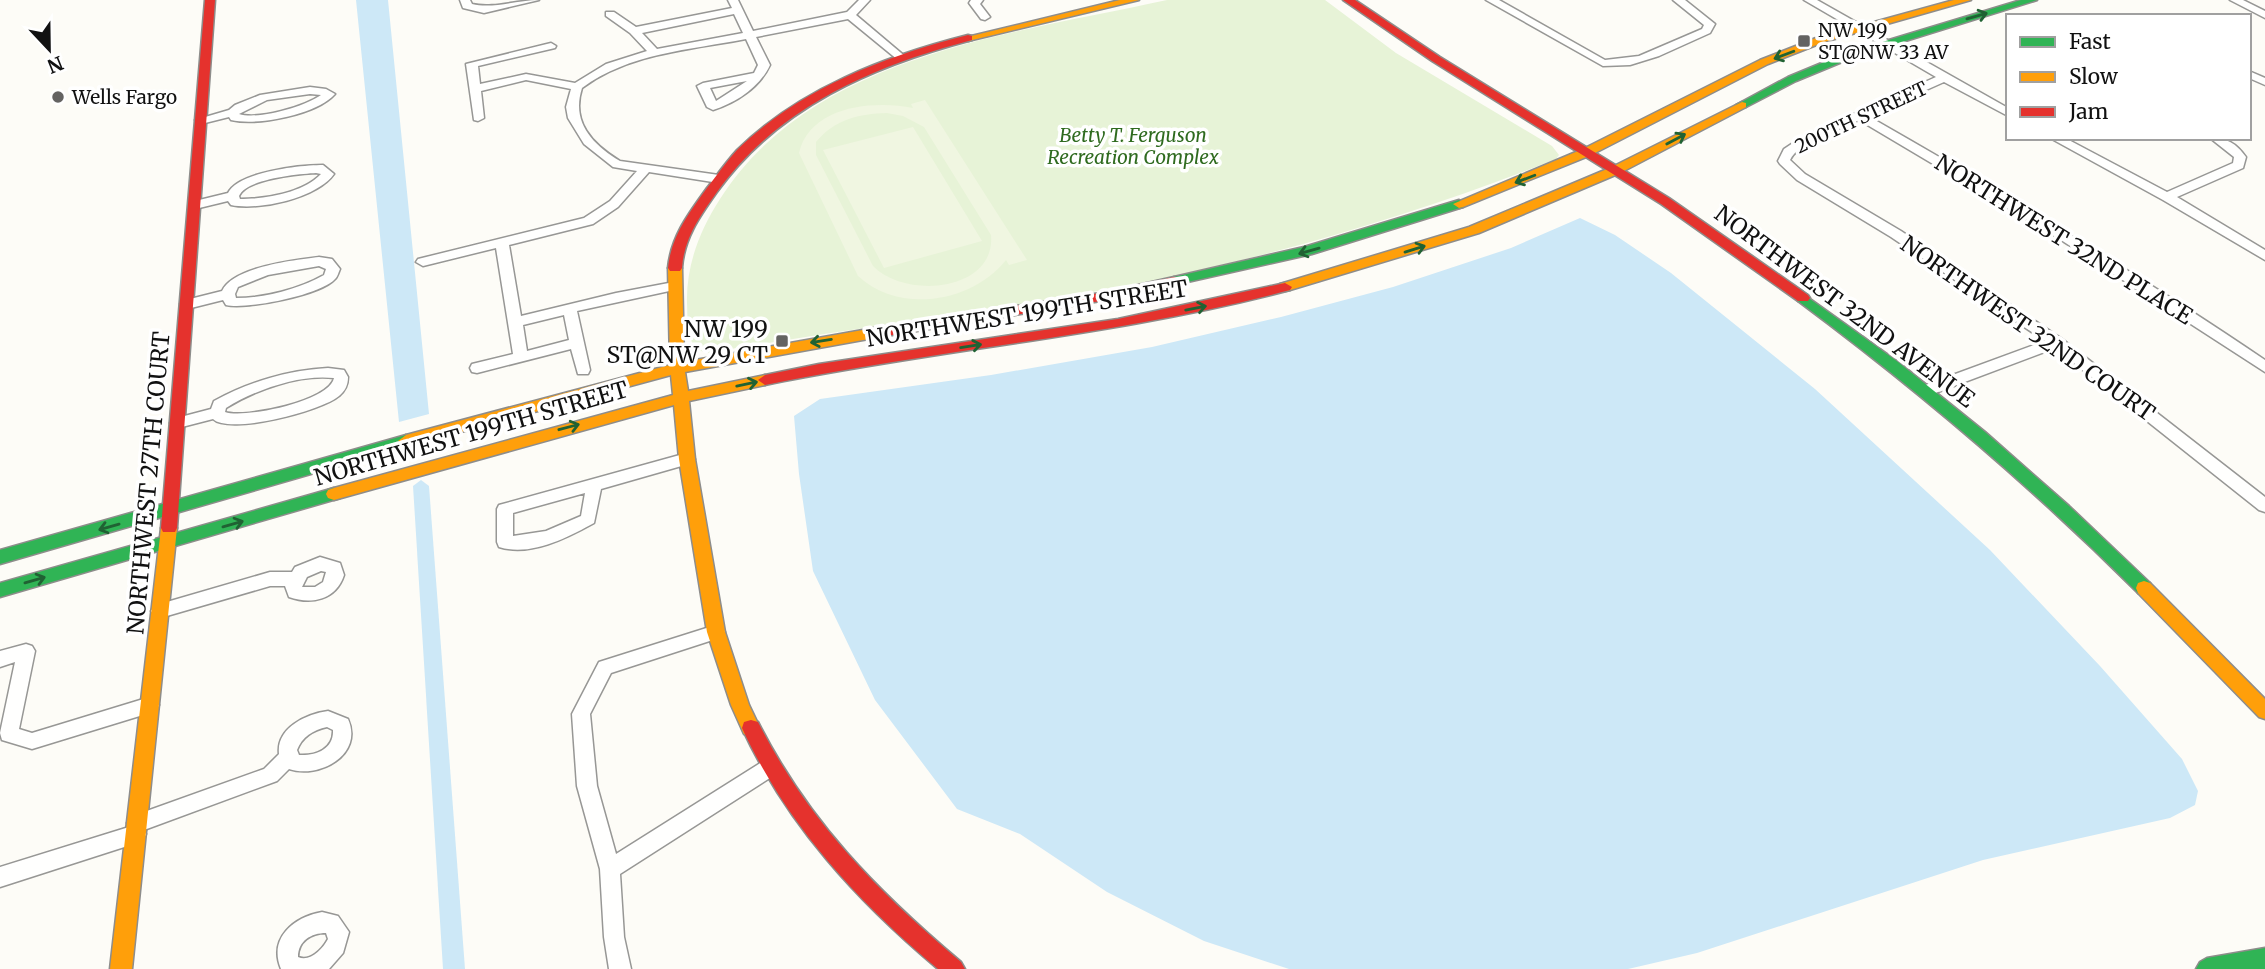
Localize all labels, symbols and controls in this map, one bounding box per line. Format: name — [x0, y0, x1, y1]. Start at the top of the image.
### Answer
one-way arrow — [1965, 9, 1987, 22]
north arrow — [14, 14, 84, 84]
legend — [2006, 14, 2251, 140]
place label: NW 199 ST@NW 33 AV — [1818, 18, 1950, 64]
text: Fast — [2069, 28, 2111, 55]
marker: NW 199 ST@NW 33 AV — [1796, 33, 1812, 49]
one-way arrow — [1773, 49, 1795, 62]
text: N — [44, 51, 67, 79]
text: Slow — [2069, 63, 2118, 90]
street label: 200TH STREET — [1791, 76, 1931, 158]
place label: Wells Fargo — [71, 85, 177, 109]
marker: Wells Fargo — [50, 89, 66, 105]
text: Jam — [2068, 98, 2108, 125]
park label: Betty T. Ferguson Recreation Complex — [1047, 123, 1219, 169]
one-way arrow — [1665, 132, 1686, 145]
street label: NORTHWEST 32ND PLACE — [1930, 148, 2199, 331]
one-way arrow — [1514, 173, 1536, 186]
street label: NORTHWEST 32ND AVENUE — [1709, 199, 1981, 414]
street label: NORTHWEST 32ND COURT — [1895, 229, 2161, 427]
one-way arrow — [1404, 241, 1426, 254]
one-way arrow — [1298, 245, 1320, 258]
street label: NORTHWEST 199TH STREET — [864, 273, 1190, 353]
one-way arrow — [1184, 301, 1207, 315]
place label: NW 199 ST@NW 29 CT — [606, 314, 768, 369]
street label: NORTHWEST 27TH COURT — [120, 330, 176, 636]
marker: NW 199 ST@NW 29 CT — [774, 333, 790, 349]
one-way arrow — [810, 335, 832, 348]
one-way arrow — [960, 339, 982, 352]
street label: NORTHWEST 199TH STREET — [311, 374, 631, 492]
one-way arrow — [735, 377, 758, 391]
one-way arrow — [558, 420, 580, 433]
one-way arrow — [222, 516, 244, 529]
one-way arrow — [99, 521, 121, 534]
one-way arrow — [23, 573, 46, 586]

